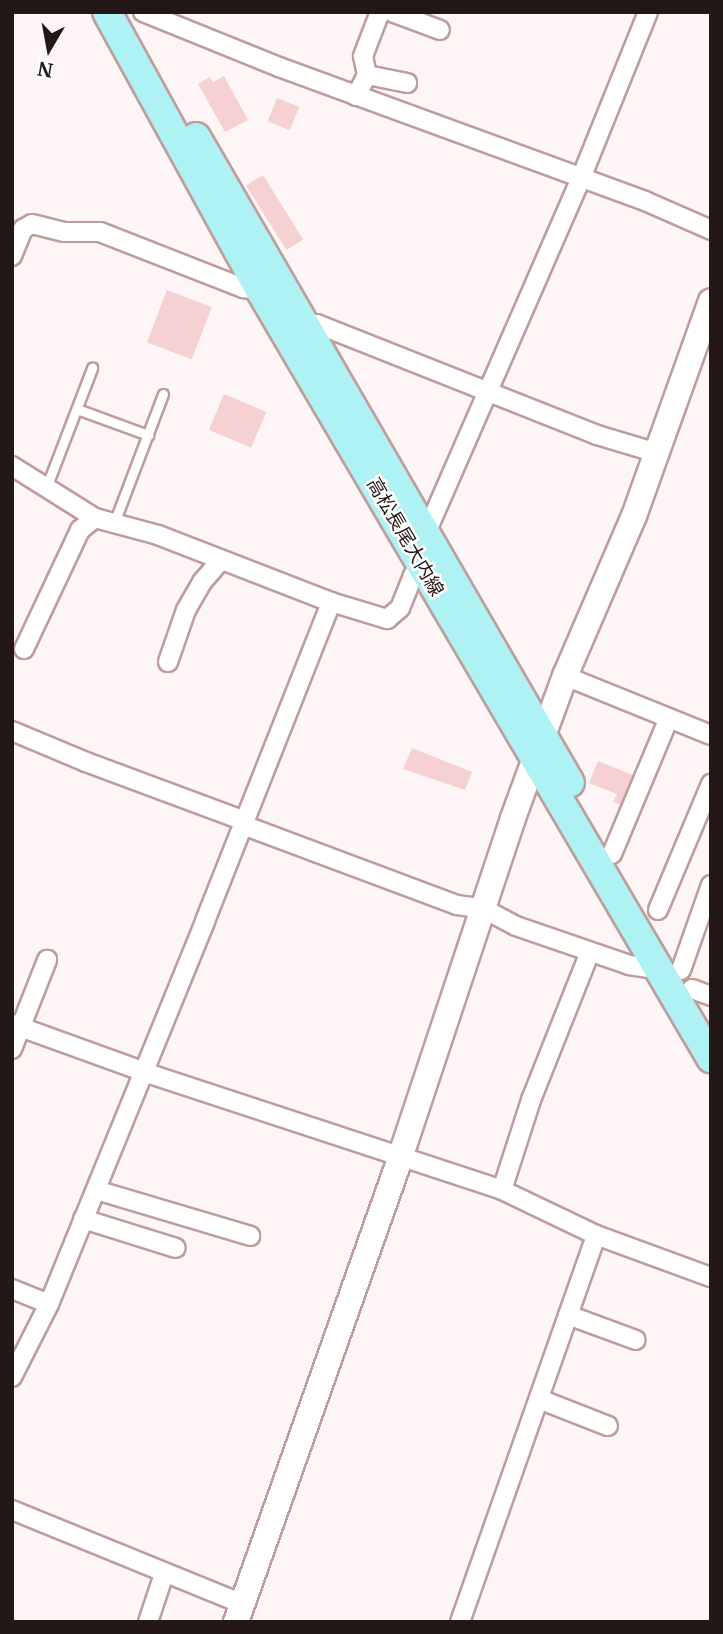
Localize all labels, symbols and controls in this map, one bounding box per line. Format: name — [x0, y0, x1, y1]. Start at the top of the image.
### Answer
north arrow — [14, 14, 84, 84]
text: N — [36, 57, 55, 83]
street label: 高松長尾大内線 — [362, 474, 448, 600]

